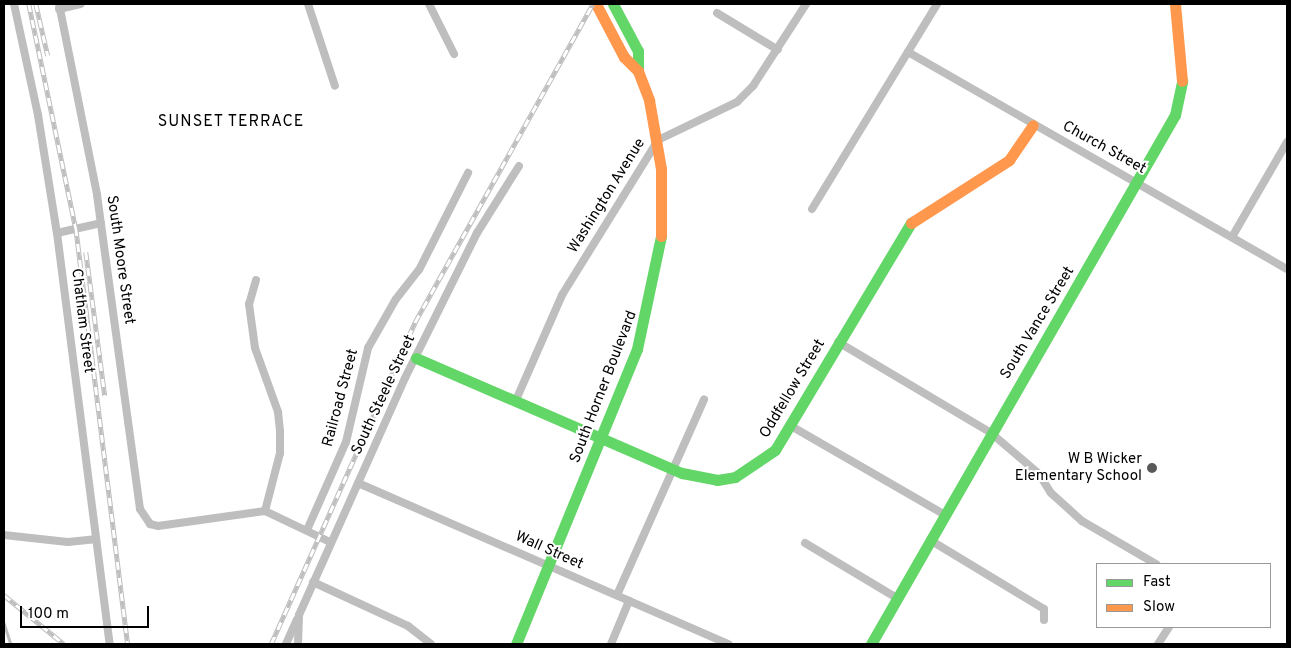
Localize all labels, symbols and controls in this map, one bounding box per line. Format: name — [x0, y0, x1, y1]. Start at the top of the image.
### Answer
district label: SUNSET TERRACE — [155, 112, 307, 132]
street label: Church Street — [1059, 118, 1149, 178]
street label: Washington Avenue — [564, 135, 650, 257]
street label: South Moore Street — [102, 194, 138, 326]
street label: South Vance Street — [997, 263, 1079, 383]
street label: Chatham Street — [67, 268, 97, 374]
street label: South Horner Boulevard — [567, 308, 641, 466]
street label: South Steele Street — [348, 332, 420, 458]
street label: Oddfellow Street — [756, 336, 830, 442]
street label: Railroad Street — [319, 347, 363, 449]
place label: W B Wicker Elementary School — [1015, 450, 1142, 485]
marker: W B Wicker Elementary School — [1146, 462, 1158, 474]
street label: Wall Street — [512, 528, 586, 574]
legend — [1096, 563, 1271, 628]
text: Fast — [1143, 573, 1171, 592]
scale bar — [22, 596, 151, 628]
text: Slow — [1143, 598, 1175, 617]
text: 100 m — [28, 605, 69, 624]

